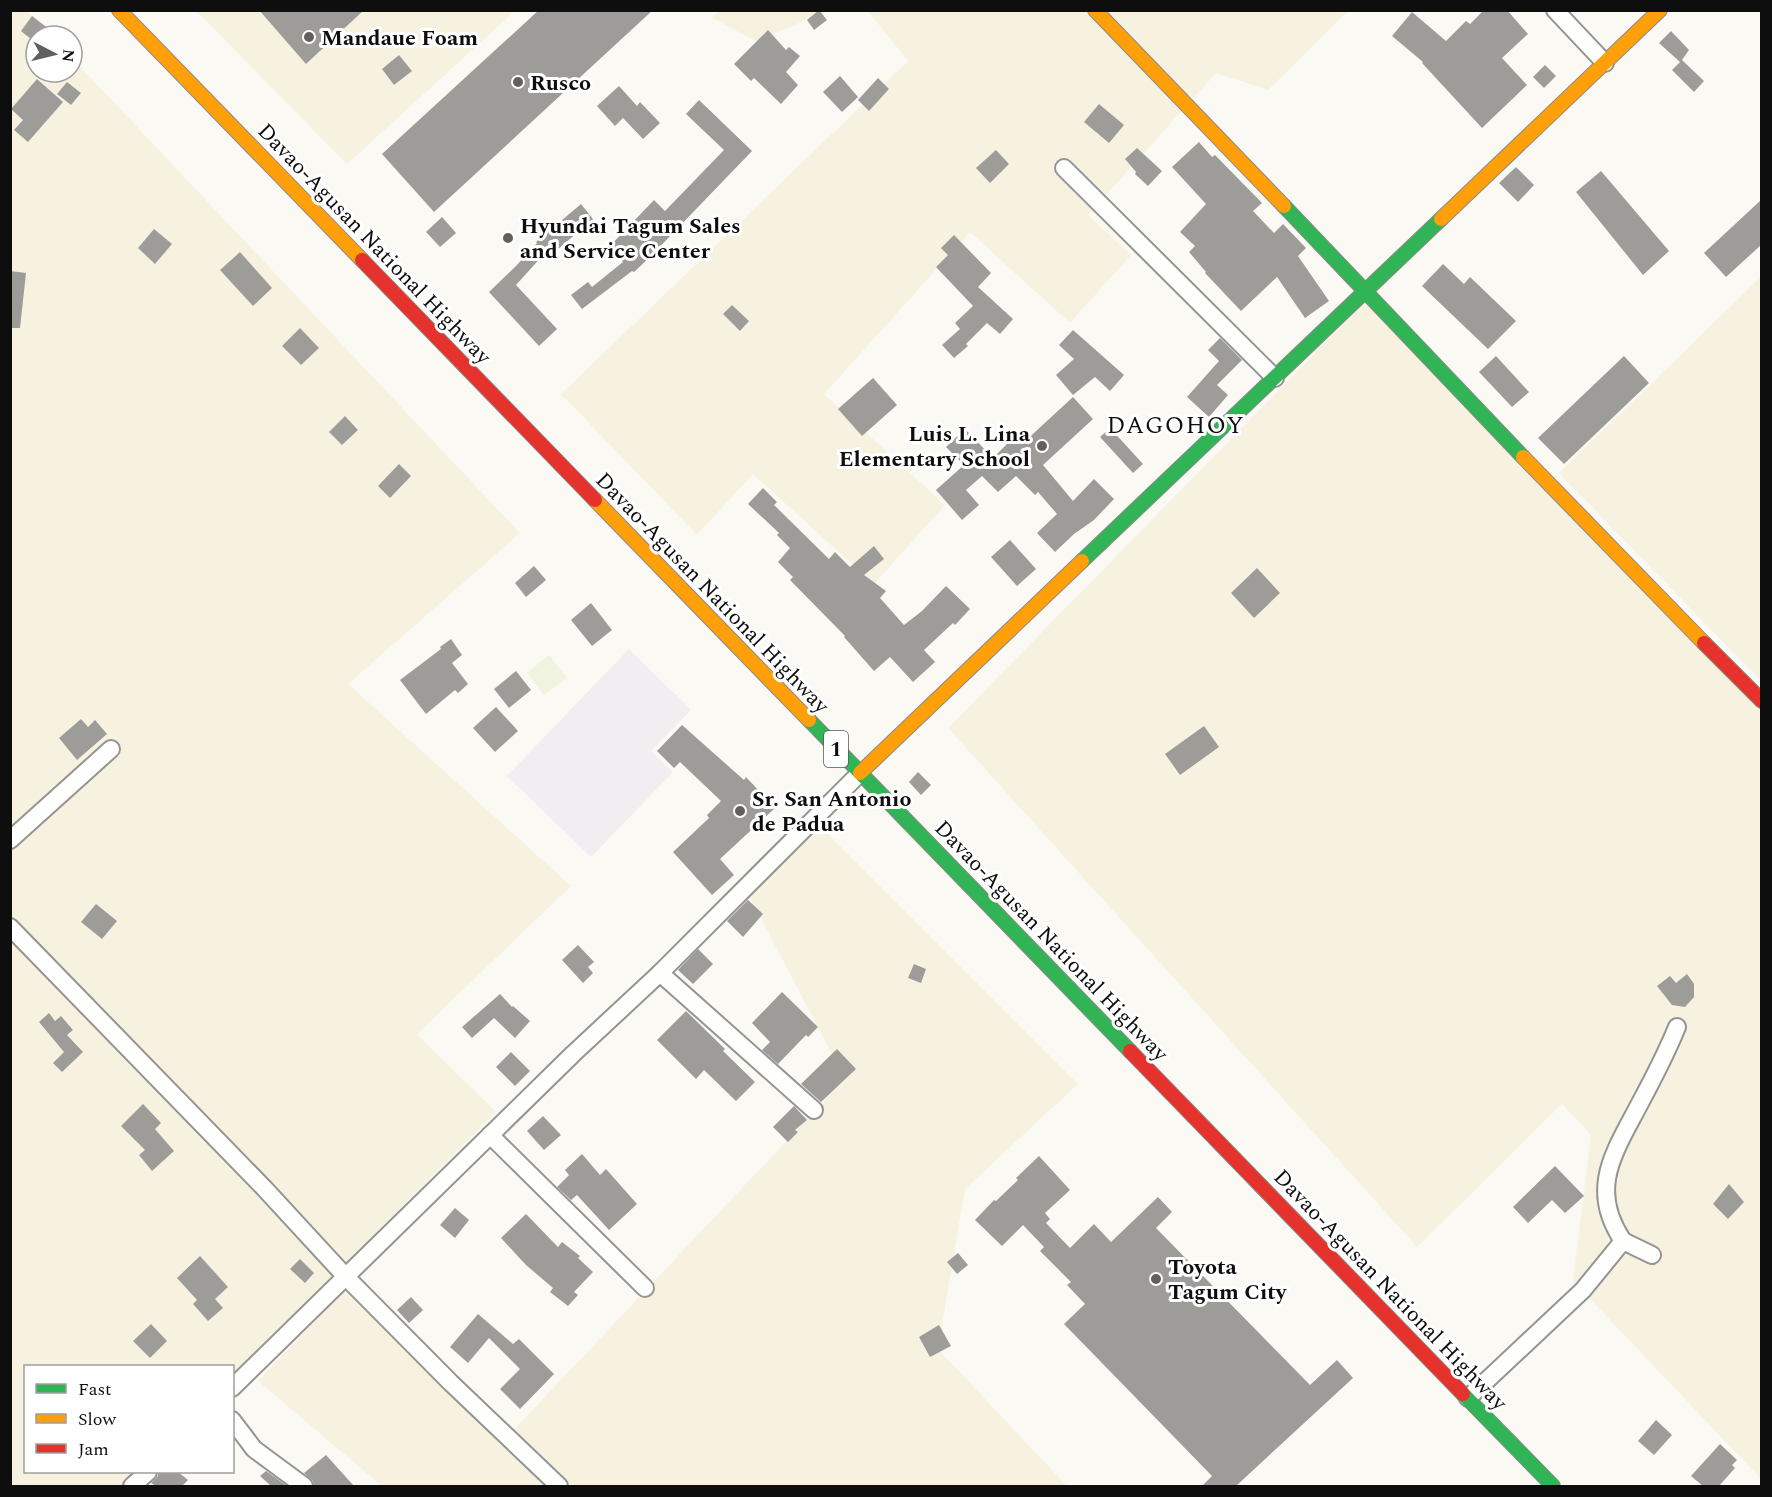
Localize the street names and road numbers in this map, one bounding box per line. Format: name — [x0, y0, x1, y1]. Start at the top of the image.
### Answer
street label: Davao-Agusan National Highway — [249, 116, 500, 373]
street label: Davao-Agusan National Highway — [587, 465, 838, 722]
road number: 1 — [824, 731, 848, 767]
street label: Davao-Agusan National Highway — [926, 813, 1177, 1070]
street label: Davao-Agusan National Highway — [1265, 1162, 1516, 1419]

